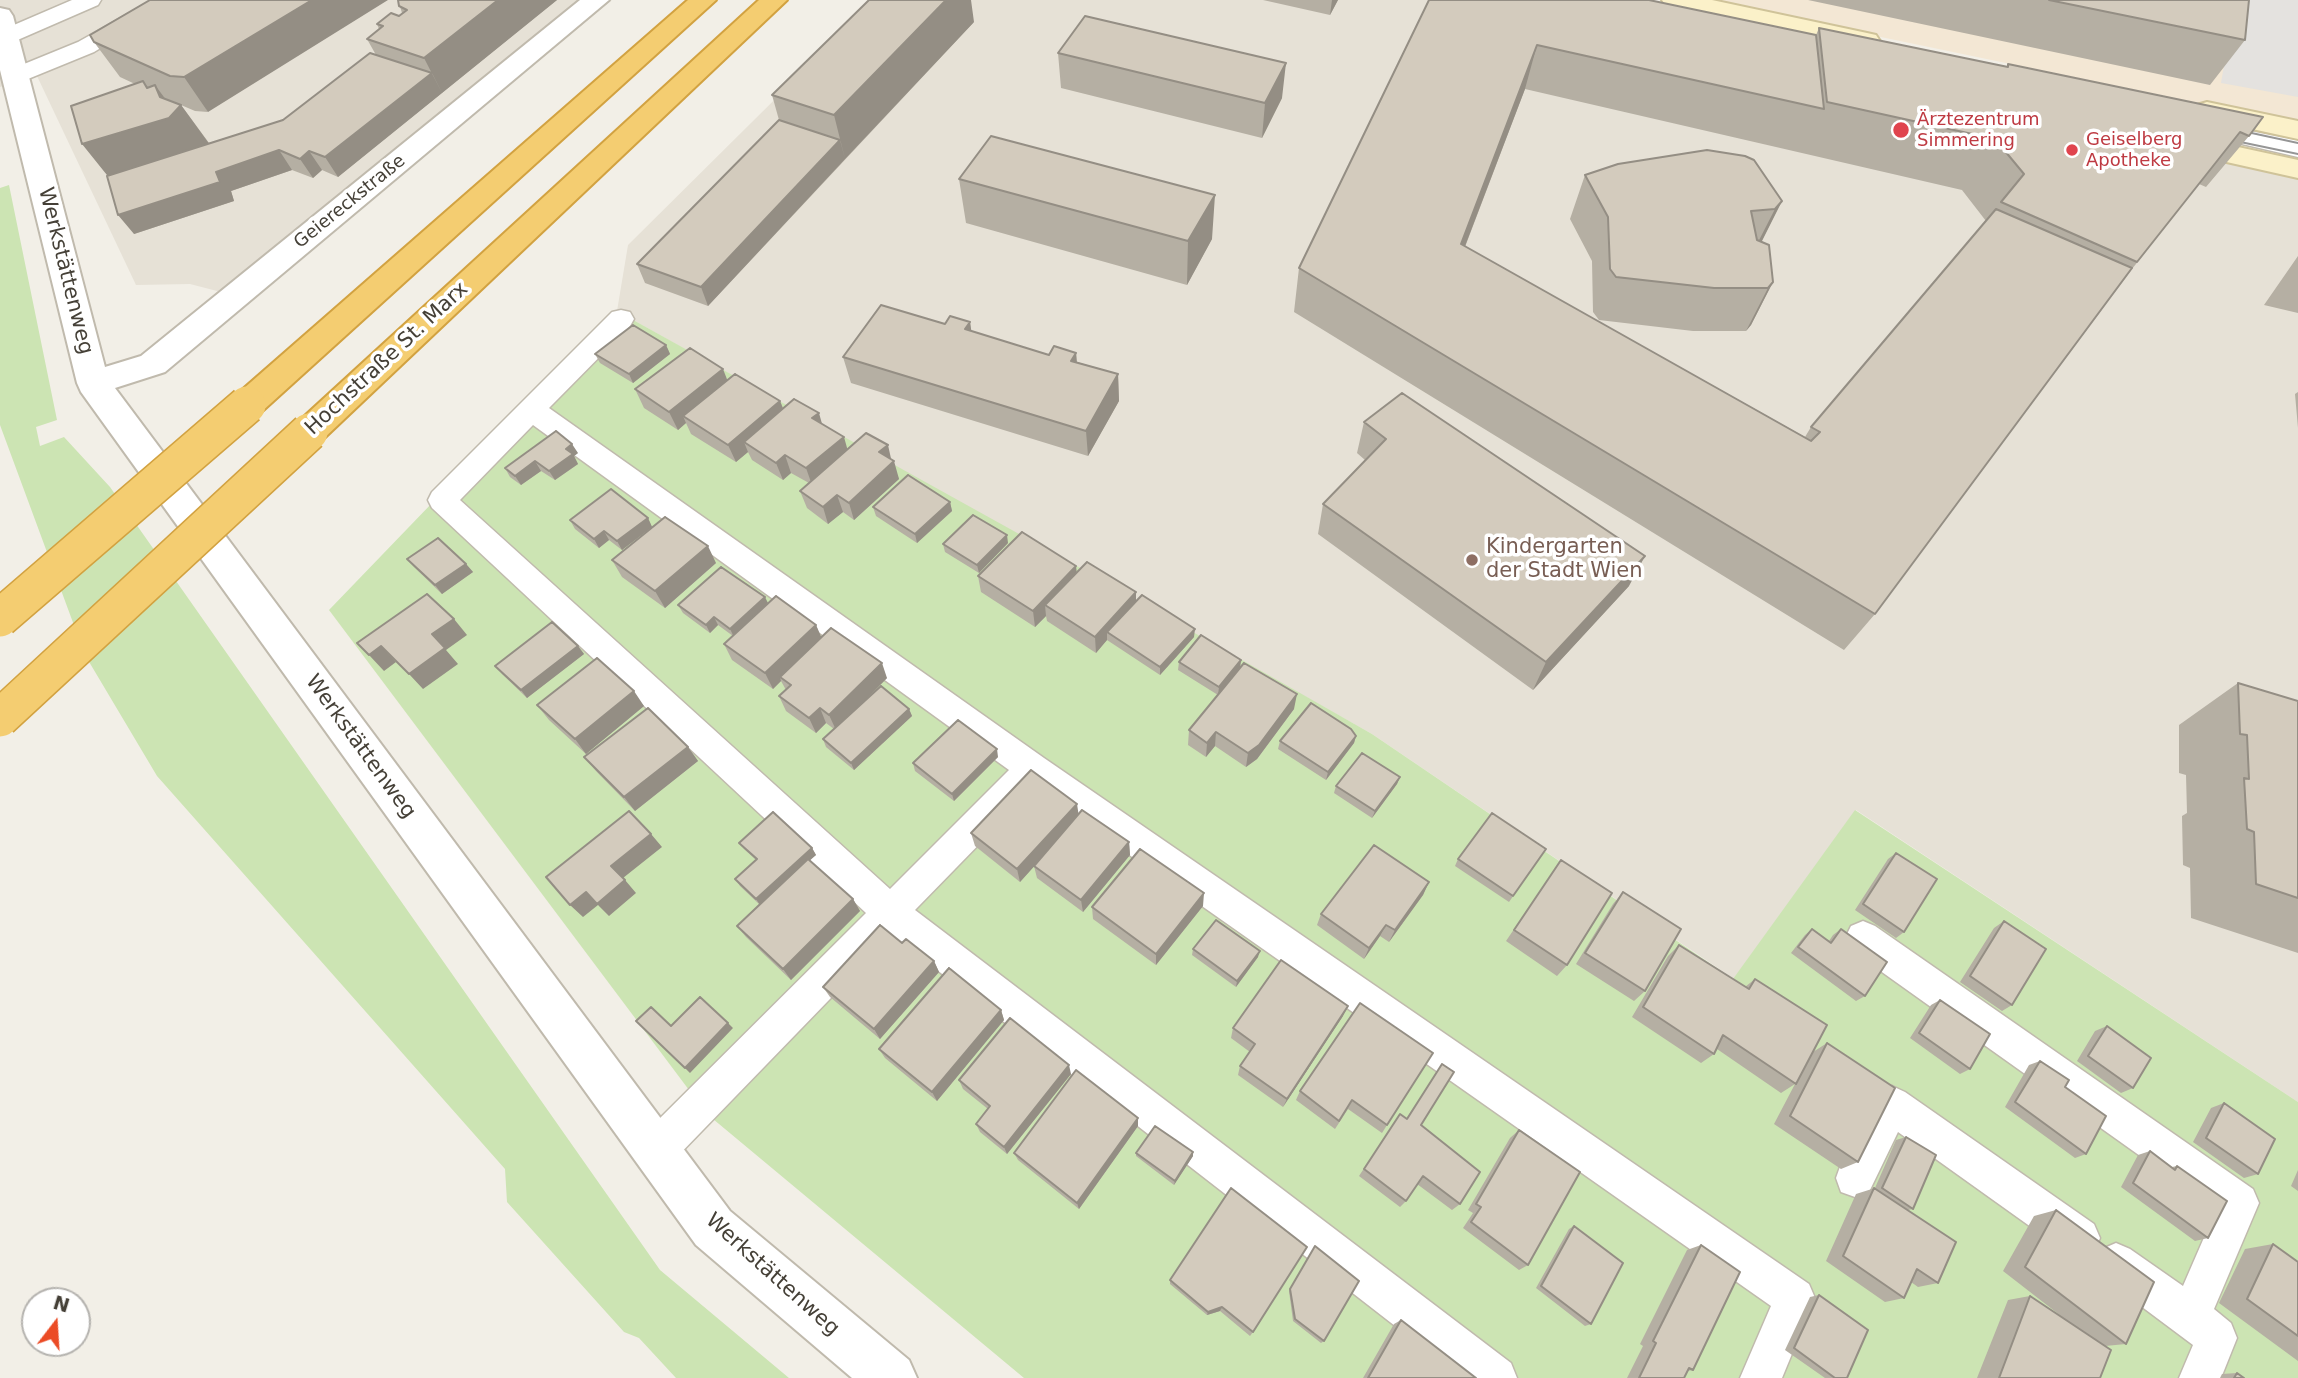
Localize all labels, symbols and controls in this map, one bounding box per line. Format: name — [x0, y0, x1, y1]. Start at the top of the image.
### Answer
place label: Ärztezentrum Simmering — [1917, 109, 2040, 152]
marker: Ärztezentrum Simmering — [1891, 120, 1911, 140]
place label: Geiselberg Apotheke — [2086, 129, 2182, 172]
marker: Geiselberg Apotheke — [2064, 142, 2080, 158]
street label: Geiereckstraße — [290, 151, 410, 253]
street label: Werkstättenweg — [32, 185, 98, 357]
street label: Hochstraße St. Marx — [300, 277, 474, 441]
place label: Kindergarten der Stadt Wien — [1486, 535, 1643, 585]
marker: Kindergarten der Stadt Wien — [1464, 552, 1480, 568]
street label: Werkstättenweg — [299, 670, 421, 824]
street label: Werkstättenweg — [700, 1208, 844, 1342]
north arrow — [21, 1287, 91, 1357]
text: N — [51, 1291, 72, 1317]

